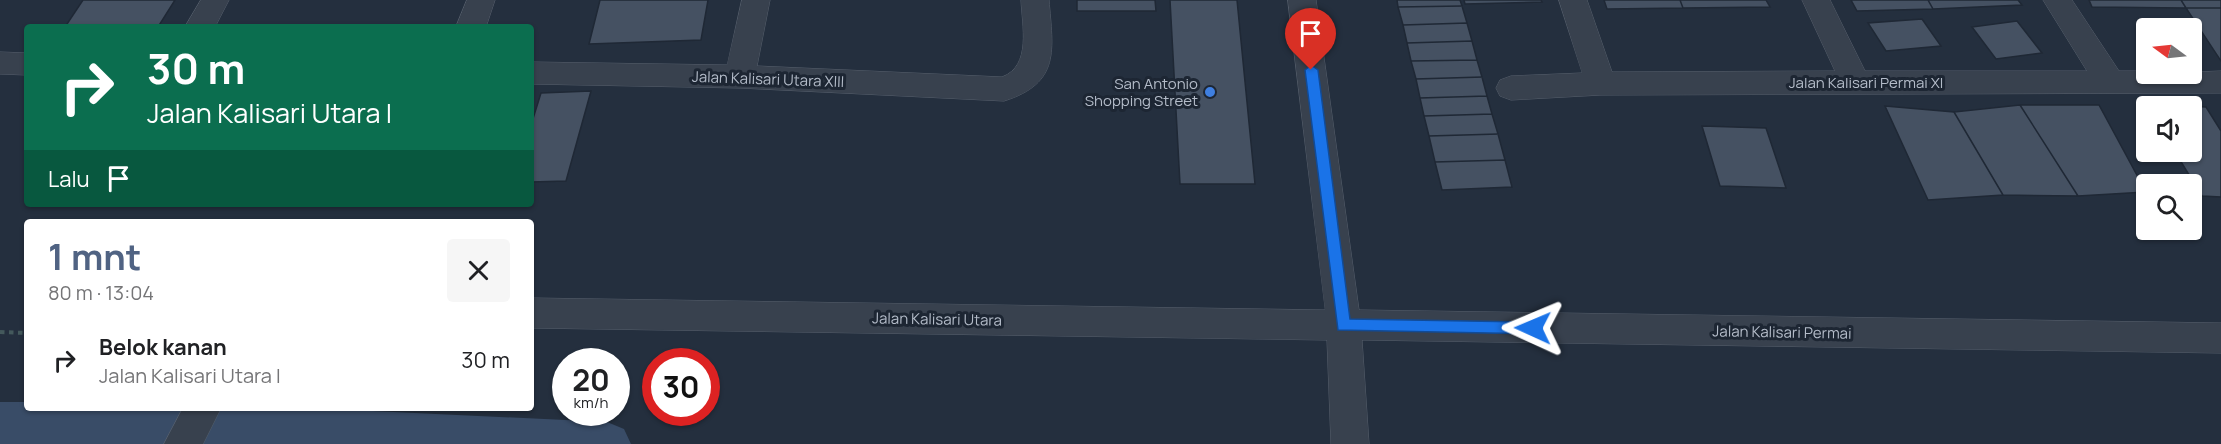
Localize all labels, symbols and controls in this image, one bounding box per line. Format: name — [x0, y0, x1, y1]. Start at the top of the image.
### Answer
pin — [1285, 8, 1336, 70]
icon: arrive — [1294, 17, 1327, 50]
north arrow — [2136, 18, 2202, 84]
map controls — [2136, 18, 2202, 240]
text: 30 m — [147, 39, 245, 97]
icon: right — [48, 48, 126, 126]
street label: Jalan Kalisari Utara XIII — [692, 66, 844, 92]
street label: Jalan Kalisari Permai XI — [1789, 72, 1943, 93]
place label: San Antonio Shopping Street — [1085, 73, 1198, 111]
marker: San Antonio Shopping Street — [1203, 85, 1217, 99]
text: Jalan Kalisari Utara I — [147, 94, 392, 131]
button: sound — [2136, 96, 2202, 162]
icon: arrive — [102, 162, 135, 195]
text: Lalu — [48, 164, 90, 194]
button: search — [2136, 174, 2202, 240]
text: 1 mnt — [48, 232, 141, 281]
button: close — [447, 239, 510, 302]
text: 80 m · 13:04 — [48, 279, 154, 306]
position arrow — [1501, 296, 1565, 360]
street label: Jalan Kalisari Utara — [872, 307, 1002, 331]
street label: Jalan Kalisari Permai — [1712, 320, 1852, 344]
text: Belok kanan — [99, 332, 227, 362]
icon: right — [48, 344, 81, 377]
text: 30 m — [461, 345, 510, 375]
speed limit sign: 30 — [642, 348, 720, 426]
text: 20 — [572, 359, 610, 400]
text: Jalan Kalisari Utara I — [99, 362, 281, 389]
text: km/h — [574, 392, 608, 413]

